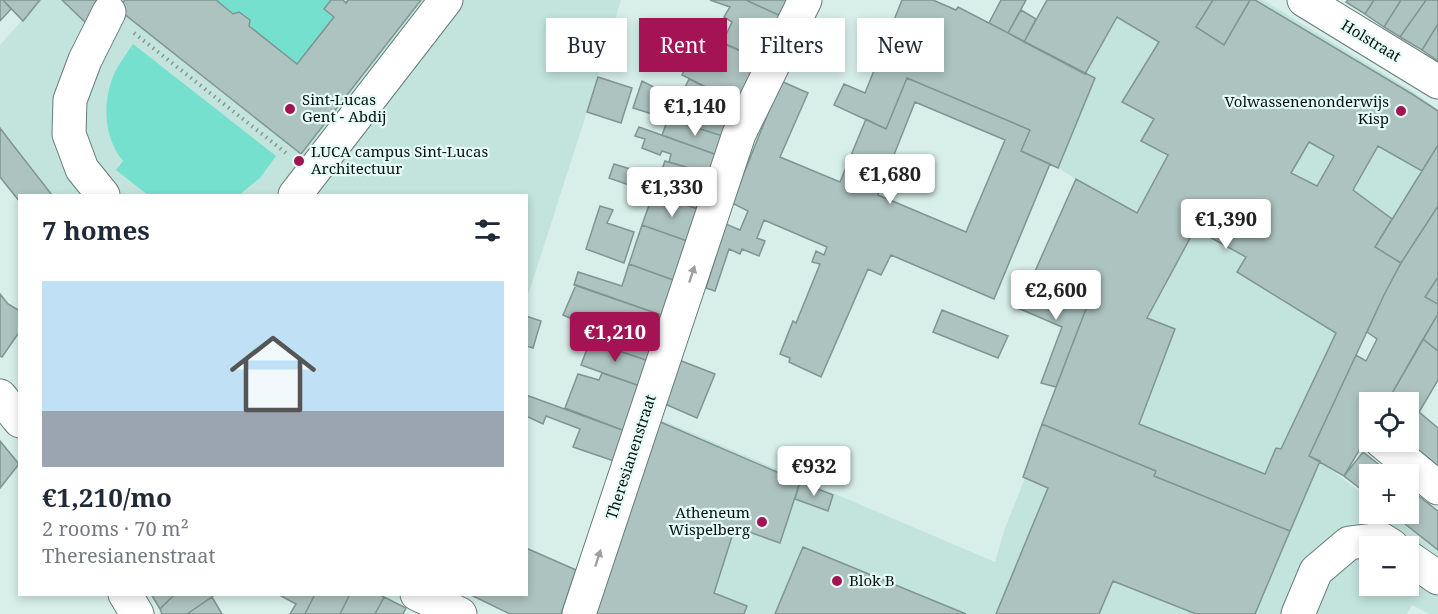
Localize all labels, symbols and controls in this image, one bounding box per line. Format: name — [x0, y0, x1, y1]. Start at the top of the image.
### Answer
street label: Holstraat — [1338, 15, 1405, 66]
chip: Buy — [546, 18, 627, 72]
chip: Rent — [639, 18, 727, 72]
chip: Filters — [739, 18, 845, 72]
chip: New — [857, 18, 944, 72]
pin: €1,140 — [646, 86, 744, 137]
place label: Sint-Lucas Gent - Abdij — [302, 89, 386, 126]
place label: Volwassenenonderwijs Kisp — [1225, 91, 1389, 128]
text: €1,140 — [664, 92, 726, 119]
marker: Sint-Lucas Gent - Abdij — [283, 102, 297, 116]
marker: Volwassenenonderwijs Kisp — [1394, 104, 1408, 118]
place label: LUCA campus Sint-Lucas Architectuur — [311, 141, 488, 178]
marker: LUCA campus Sint-Lucas Architectuur — [292, 154, 306, 168]
pin: €1,680 — [841, 154, 939, 205]
text: €1,680 — [859, 160, 921, 187]
pin: €1,330 — [623, 167, 721, 218]
text: €1,330 — [641, 173, 703, 200]
pin: €1,390 — [1177, 199, 1275, 250]
text: €1,390 — [1195, 205, 1257, 232]
text: 7 homes — [42, 212, 150, 248]
icon: filters — [471, 214, 504, 247]
one-way arrow — [688, 265, 697, 283]
pin: €2,600 — [1007, 270, 1105, 321]
text: €2,600 — [1025, 276, 1087, 303]
pin: €1,210 — [566, 312, 664, 363]
text: €1,210 — [584, 318, 646, 345]
icon: home — [219, 320, 327, 428]
street label: Theresianenstraat — [600, 392, 660, 522]
map controls — [1359, 392, 1419, 596]
button: locate — [1359, 392, 1419, 452]
pin: €932 — [778, 446, 850, 497]
text: €932 — [791, 452, 837, 479]
button: + — [1359, 464, 1419, 524]
text: €1,210/mo — [42, 479, 172, 515]
place label: Atheneum Wispelberg — [668, 502, 750, 539]
text: 2 rooms · 70 m² — [42, 515, 189, 542]
marker: Atheneum Wispelberg — [755, 515, 769, 529]
button: − — [1359, 536, 1419, 596]
text: Theresianenstraat — [42, 542, 216, 569]
one-way arrow — [593, 549, 603, 567]
place label: Blok B — [849, 570, 895, 590]
marker: Blok B — [830, 574, 844, 588]

